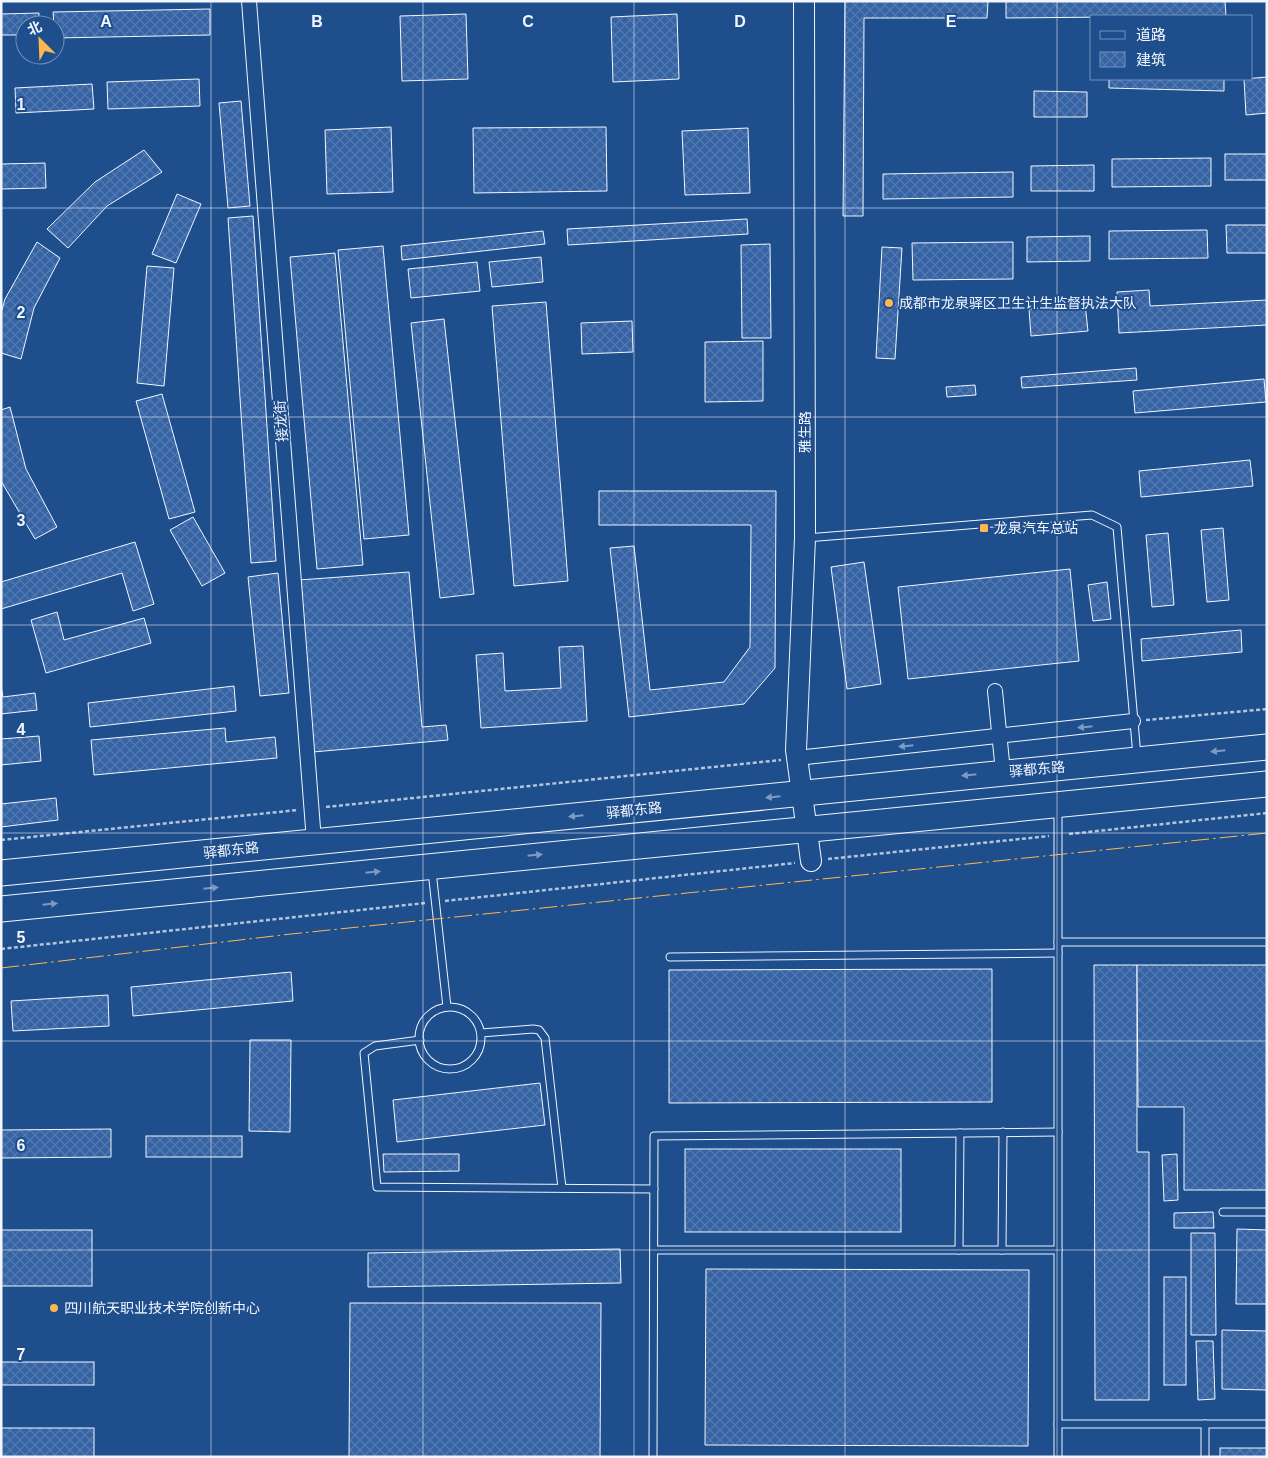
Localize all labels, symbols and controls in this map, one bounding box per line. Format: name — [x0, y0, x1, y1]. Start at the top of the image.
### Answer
text: A — [100, 13, 112, 30]
text: B — [311, 13, 323, 30]
text: C — [522, 13, 534, 30]
text: D — [734, 13, 746, 30]
text: E — [946, 13, 957, 30]
north arrow — [15, 15, 65, 65]
legend — [1090, 15, 1253, 80]
text: 北 — [25, 18, 44, 38]
text: 道路 — [1136, 26, 1166, 43]
text: 建筑 — [1136, 51, 1166, 68]
text: 1 — [17, 96, 26, 113]
place label: 成都市龙泉驿区卫生计生监督执法大队 — [899, 295, 1137, 311]
marker: 成都市龙泉驿区卫生计生监督执法大队 — [883, 297, 895, 309]
text: 2 — [17, 304, 26, 321]
street label: 接龙街 — [272, 399, 290, 443]
street label: 雅生路 — [797, 411, 813, 453]
text: 3 — [17, 512, 26, 529]
place label: 龙泉汽车总站 — [994, 520, 1078, 536]
marker: 龙泉汽车总站 — [978, 522, 990, 534]
text: 4 — [17, 721, 26, 738]
one-way arrow — [1077, 723, 1093, 731]
one-way arrow — [898, 742, 914, 750]
one-way arrow — [1210, 748, 1226, 756]
street label: 驿都东路 — [1008, 759, 1066, 779]
one-way arrow — [961, 771, 977, 779]
one-way arrow — [765, 793, 781, 801]
street label: 驿都东路 — [605, 799, 663, 821]
one-way arrow — [568, 812, 584, 820]
street label: 驿都东路 — [202, 839, 260, 861]
one-way arrow — [527, 851, 543, 859]
one-way arrow — [365, 867, 381, 875]
one-way arrow — [204, 884, 220, 892]
one-way arrow — [42, 900, 58, 908]
text: 5 — [17, 929, 26, 946]
text: 6 — [17, 1137, 26, 1154]
place label: 四川航天职业技术学院创新中心 — [64, 1300, 260, 1316]
marker: 四川航天职业技术学院创新中心 — [48, 1302, 60, 1314]
text: 7 — [17, 1346, 26, 1363]

